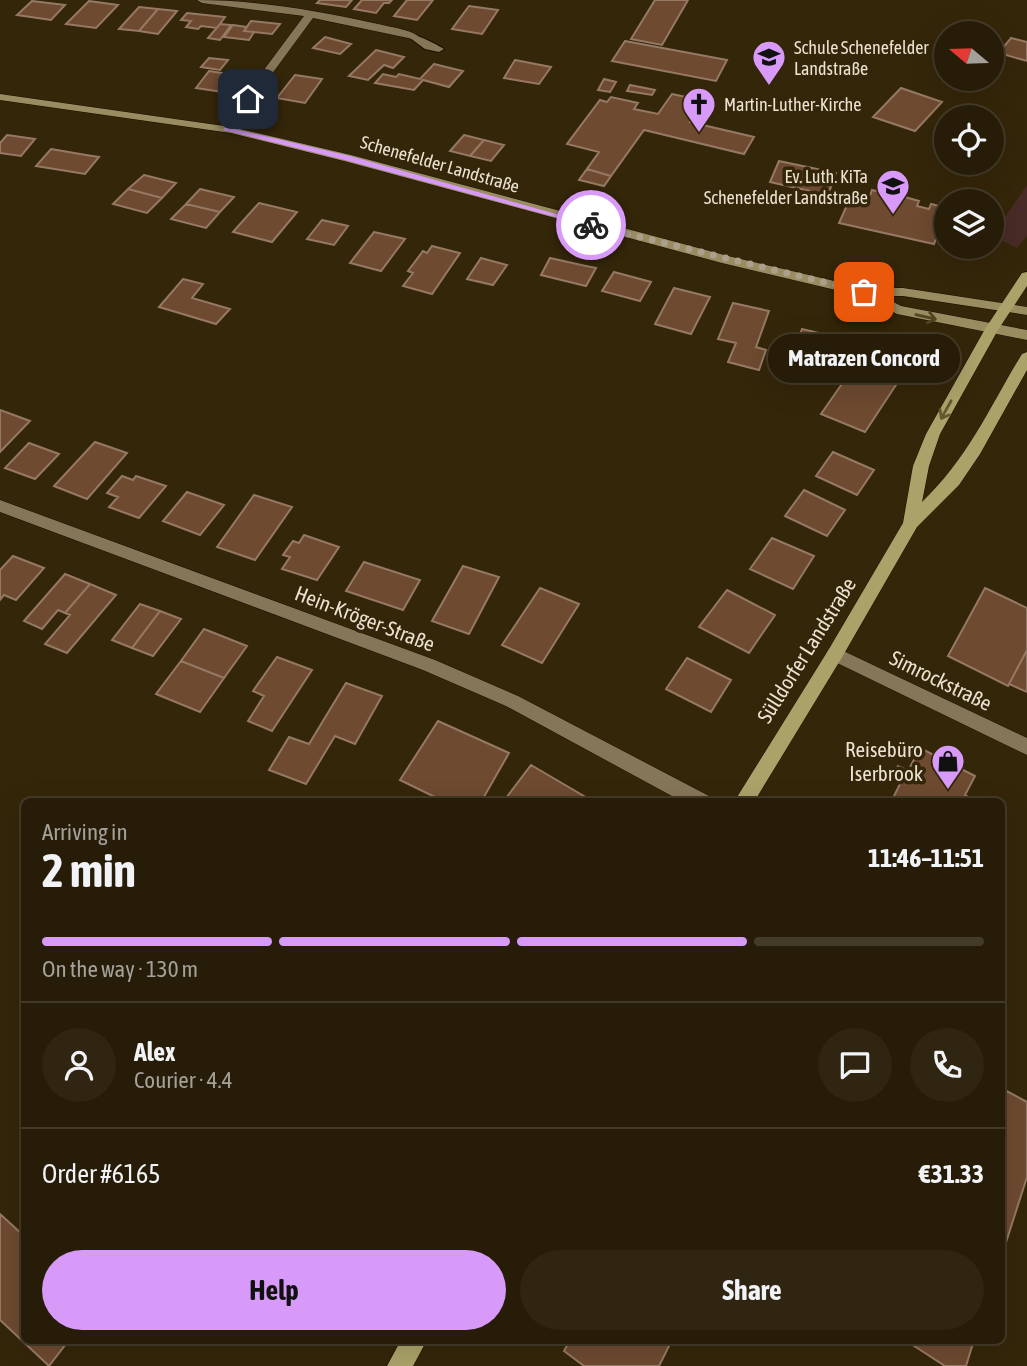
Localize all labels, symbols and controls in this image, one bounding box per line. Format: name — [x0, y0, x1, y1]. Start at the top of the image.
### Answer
north arrow — [934, 21, 1004, 91]
map controls — [934, 21, 1004, 259]
place label: Schule Schenefelder Landstraße — [794, 37, 929, 79]
school or university icon: Schule Schenefelder Landstraße — [750, 38, 788, 87]
pin — [218, 69, 278, 129]
icon: home — [229, 80, 267, 118]
church icon: Martin-Luther-Kirche — [680, 85, 718, 134]
place label: Martin-Luther-Kirche — [724, 94, 862, 115]
button: locate — [934, 105, 1004, 175]
street label: Schenefelder Landstraße — [358, 131, 522, 197]
place label: Ev. Luth. KiTa Schenefelder Landstraße — [704, 166, 868, 208]
school or university icon: Ev. Luth. KiTa Schenefelder Landstraße — [874, 167, 912, 216]
button: layers — [934, 189, 1004, 259]
courier — [556, 190, 626, 260]
icon: bike — [572, 206, 610, 244]
pin — [834, 262, 894, 322]
icon: bag — [845, 273, 883, 311]
one-way arrow — [914, 311, 937, 324]
callout: Matrazen Concord — [768, 334, 960, 383]
text: Matrazen Concord — [788, 345, 940, 371]
one-way arrow — [939, 399, 952, 420]
street label: Sülldorfer Landstraße — [752, 573, 860, 727]
street label: Hein-Kröger-Straße — [292, 580, 438, 656]
street label: Simrockstraße — [886, 645, 996, 715]
place label: Reisebüro Iserbrook — [845, 737, 923, 785]
shop icon: Reisebüro Iserbrook — [929, 742, 967, 791]
text: Arriving in — [42, 819, 128, 845]
text: 11:46–11:51 — [868, 843, 984, 873]
text: 2 min — [42, 844, 136, 897]
text: On the way · 130 m — [42, 956, 198, 982]
button: person — [42, 1028, 116, 1102]
button: chat — [818, 1028, 892, 1102]
button: phone — [910, 1028, 984, 1102]
text: Alex — [134, 1037, 175, 1067]
text: Courier · 4.4 — [134, 1067, 233, 1093]
text: Order #6165 — [42, 1159, 161, 1189]
text: €31.33 — [919, 1159, 984, 1189]
button: Help — [42, 1250, 506, 1330]
button: Share — [520, 1250, 984, 1330]

